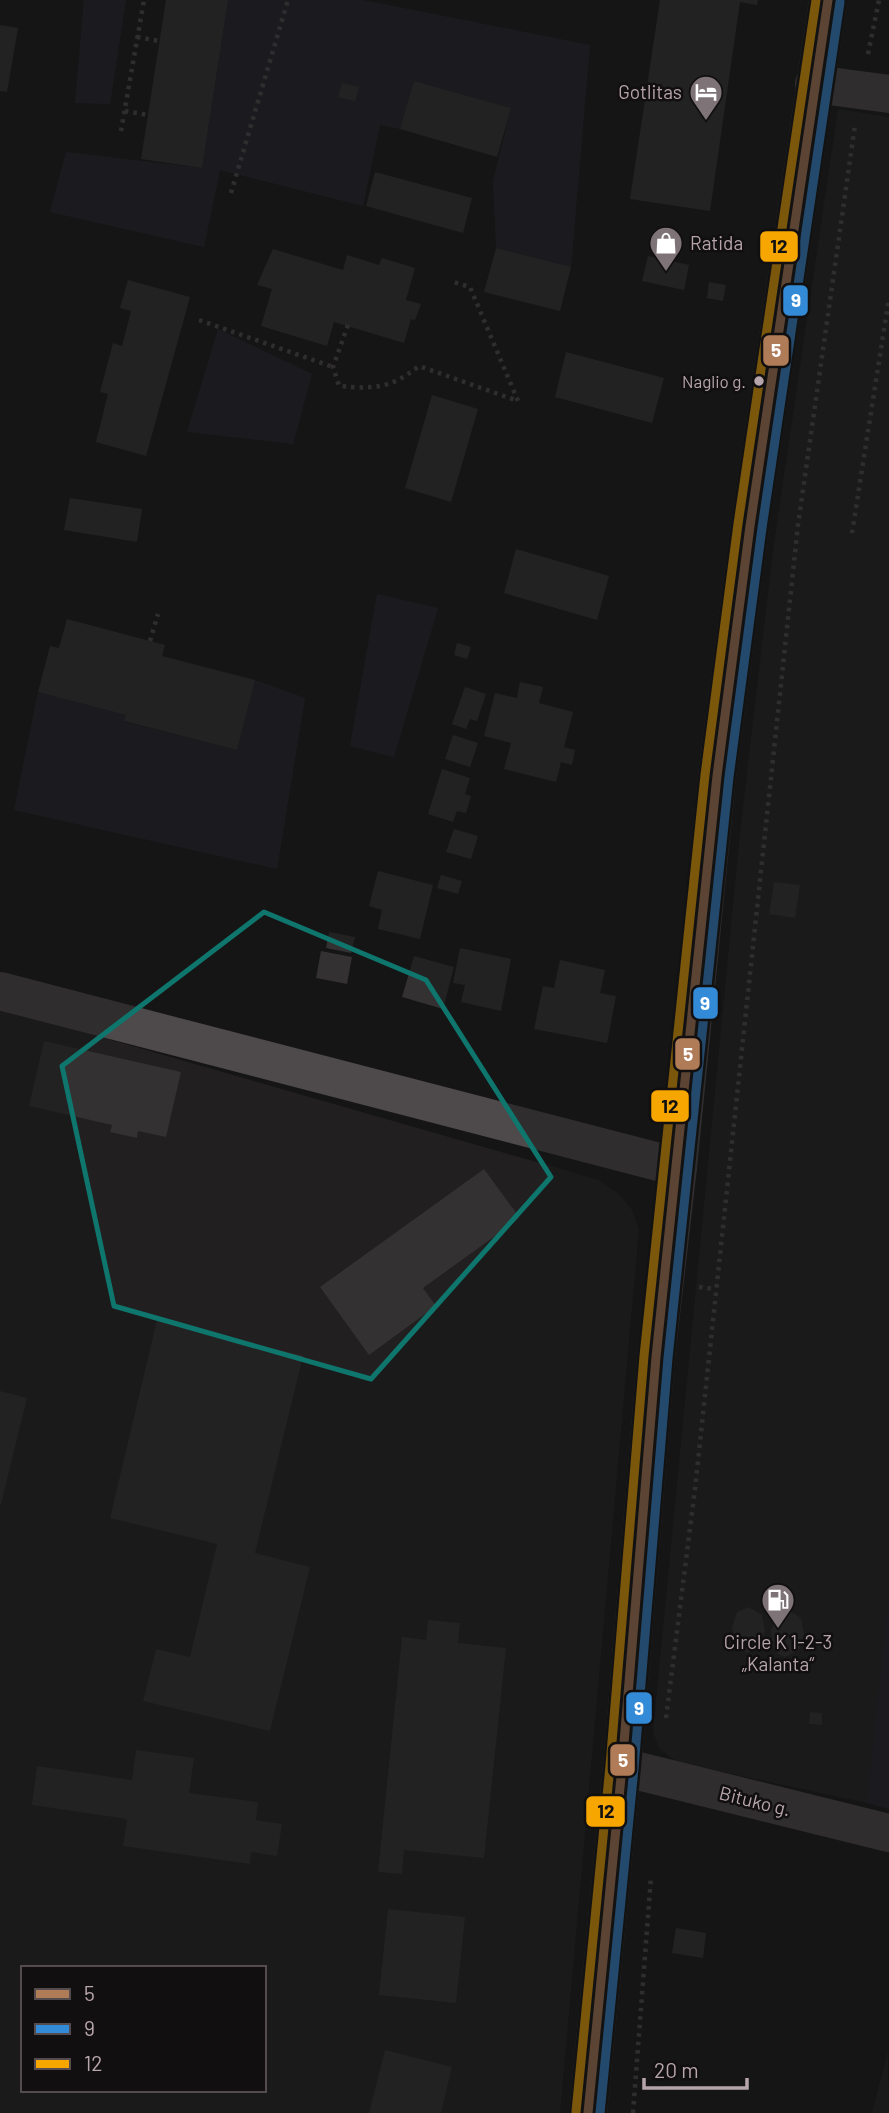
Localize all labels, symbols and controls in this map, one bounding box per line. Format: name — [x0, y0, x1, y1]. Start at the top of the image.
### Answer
hotel icon: Gotlitas — [687, 73, 725, 122]
place label: Gotlitas — [618, 80, 682, 103]
shop icon: Ratida — [647, 224, 685, 273]
line badge: 12 — [759, 230, 799, 263]
place label: Ratida — [690, 231, 743, 254]
text: 12 — [770, 234, 788, 257]
line badge: 9 — [782, 284, 809, 317]
text: 9 — [791, 288, 801, 311]
line badge: 5 — [762, 334, 790, 367]
text: 5 — [771, 338, 781, 361]
place label: Naglio g. — [682, 371, 746, 391]
marker: Naglio g. — [752, 374, 766, 388]
line badge: 9 — [692, 986, 719, 1020]
text: 9 — [700, 991, 710, 1014]
line badge: 5 — [674, 1037, 701, 1071]
text: 5 — [683, 1042, 693, 1065]
line badge: 12 — [650, 1089, 690, 1123]
text: 12 — [661, 1094, 679, 1117]
fuel station icon: Circle K 1-2-3 „Kalanta“ — [759, 1581, 797, 1630]
place label: Circle K 1-2-3 „Kalanta“ — [724, 1630, 832, 1675]
line badge: 9 — [625, 1691, 653, 1725]
text: 9 — [634, 1696, 644, 1719]
line badge: 5 — [609, 1743, 636, 1777]
text: 5 — [618, 1748, 628, 1771]
street label: Bituko g. — [717, 1781, 793, 1820]
line badge: 12 — [585, 1795, 626, 1828]
text: 12 — [597, 1799, 615, 1822]
legend — [21, 1966, 266, 2092]
text: 5 — [84, 1980, 95, 2005]
text: 9 — [84, 2015, 95, 2040]
scale bar — [644, 2046, 747, 2090]
text: 12 — [84, 2050, 103, 2075]
text: 20 m — [654, 2057, 699, 2082]

